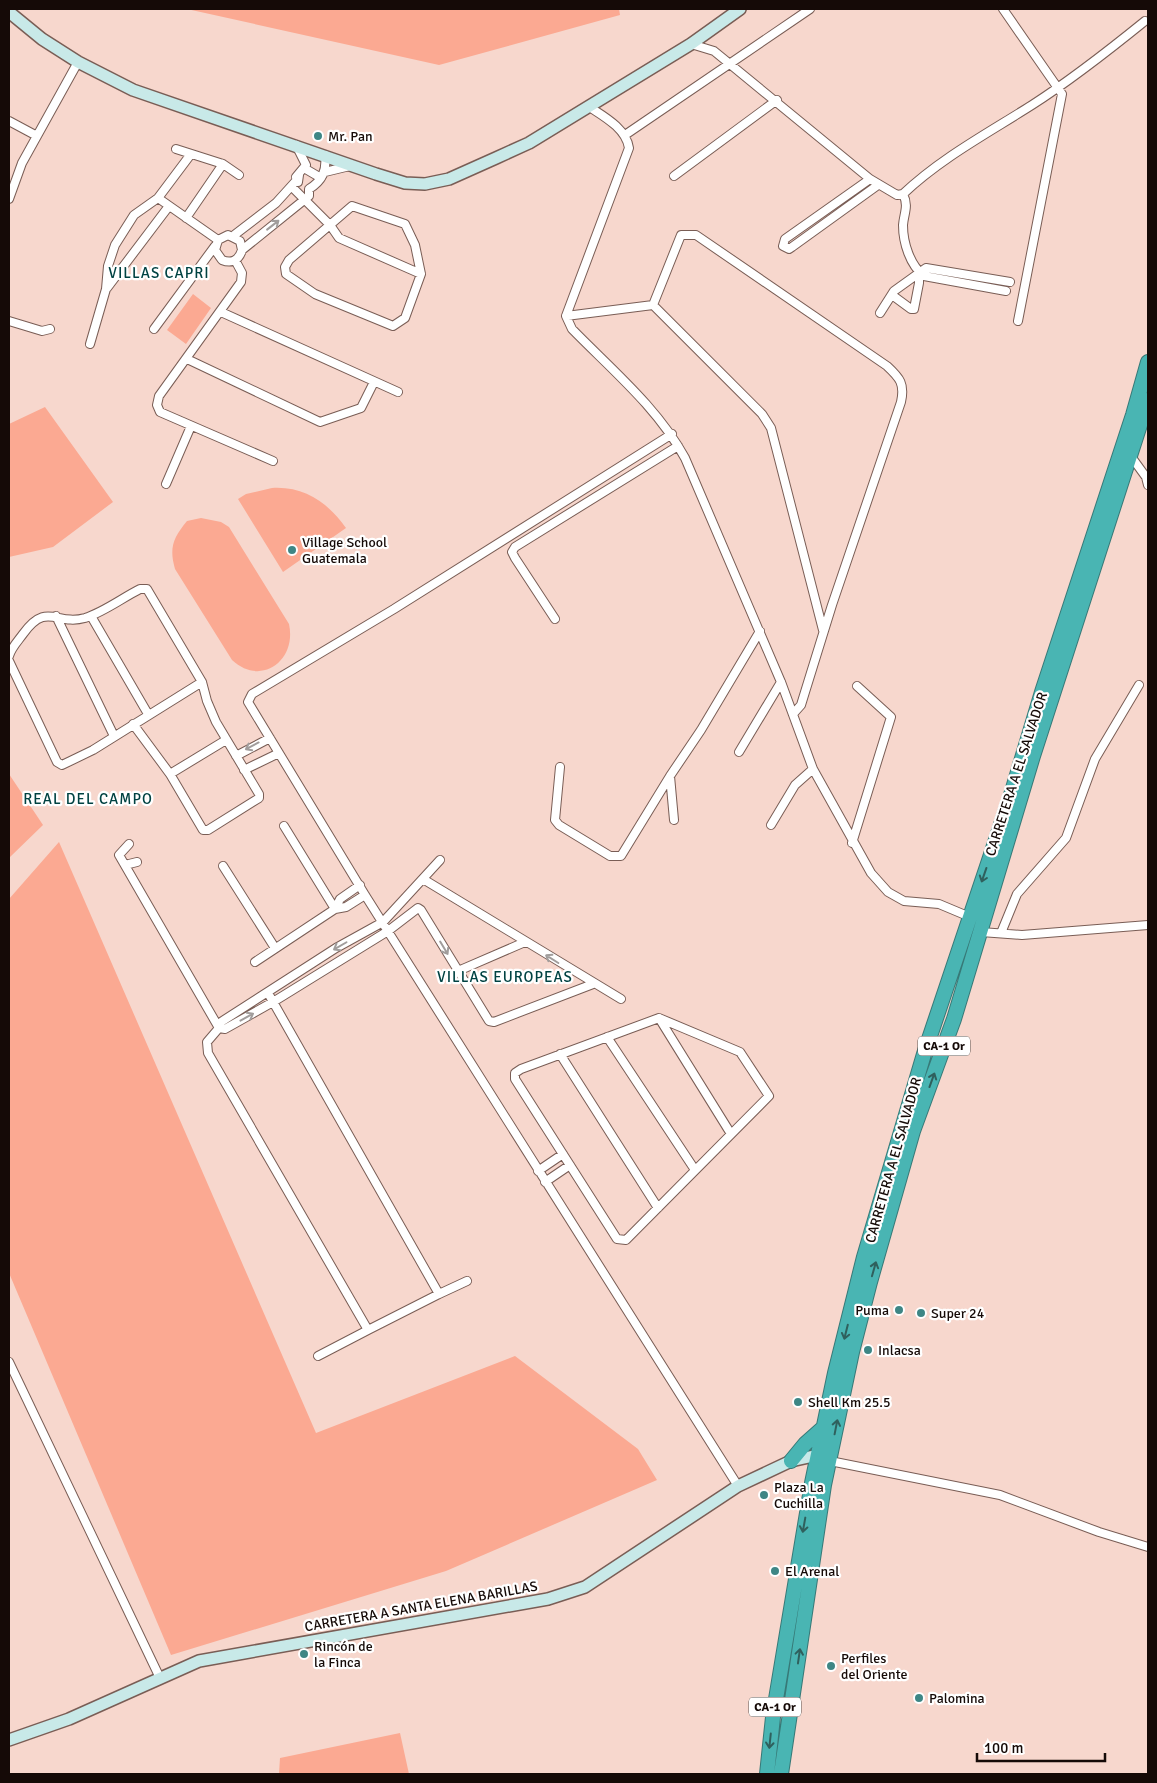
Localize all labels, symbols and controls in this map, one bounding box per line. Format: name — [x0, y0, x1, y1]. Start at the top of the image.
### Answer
place label: Mr. Pan — [328, 128, 373, 145]
marker: Mr. Pan — [312, 130, 324, 142]
one-way arrow — [266, 220, 280, 230]
district label: VILLAS CAPRI — [108, 264, 210, 282]
place label: Village School Guatemala — [302, 534, 387, 567]
marker: Village School Guatemala — [286, 544, 298, 556]
street label: CARRETERA A EL SALVADOR — [982, 690, 1051, 858]
one-way arrow — [246, 742, 260, 752]
district label: REAL DEL CAMPO — [23, 790, 153, 808]
one-way arrow — [979, 867, 988, 882]
one-way arrow — [440, 941, 450, 955]
one-way arrow — [334, 942, 348, 952]
one-way arrow — [545, 953, 559, 963]
district label: VILLAS EUROPEAS — [437, 968, 573, 986]
one-way arrow — [239, 1012, 254, 1022]
road number: CA-1 Or — [918, 1036, 970, 1056]
one-way arrow — [928, 1073, 937, 1089]
street label: CARRETERA A EL SALVADOR — [862, 1075, 925, 1245]
one-way arrow — [869, 1261, 879, 1277]
place label: Puma — [855, 1302, 889, 1319]
marker: Puma — [893, 1304, 905, 1316]
place label: Super 24 — [931, 1305, 985, 1322]
marker: Super 24 — [915, 1307, 927, 1319]
one-way arrow — [840, 1323, 850, 1339]
place label: Inlacsa — [878, 1342, 921, 1359]
marker: Inlacsa — [862, 1344, 874, 1356]
place label: Shell Km 25.5 — [808, 1394, 891, 1411]
marker: Shell Km 25.5 — [792, 1396, 804, 1408]
one-way arrow — [832, 1420, 842, 1436]
place label: Plaza La Cuchilla — [774, 1479, 824, 1512]
marker: Plaza La Cuchilla — [758, 1489, 770, 1501]
one-way arrow — [799, 1516, 809, 1532]
place label: El Arenal — [785, 1563, 839, 1580]
marker: El Arenal — [769, 1565, 781, 1577]
street label: CARRETERA A SANTA ELENA BARILLAS — [303, 1578, 539, 1635]
place label: Rincón de la Finca — [314, 1638, 373, 1671]
marker: Rincón de la Finca — [298, 1648, 310, 1660]
one-way arrow — [794, 1649, 804, 1665]
place label: Perfiles del Oriente — [841, 1650, 907, 1683]
marker: Perfiles del Oriente — [825, 1660, 837, 1672]
place label: Palomina — [929, 1690, 985, 1707]
marker: Palomina — [913, 1692, 925, 1704]
road number: CA-1 Or — [749, 1698, 801, 1716]
scale bar — [977, 1730, 1104, 1762]
one-way arrow — [766, 1733, 775, 1749]
text: 100 m — [984, 1739, 1024, 1757]

